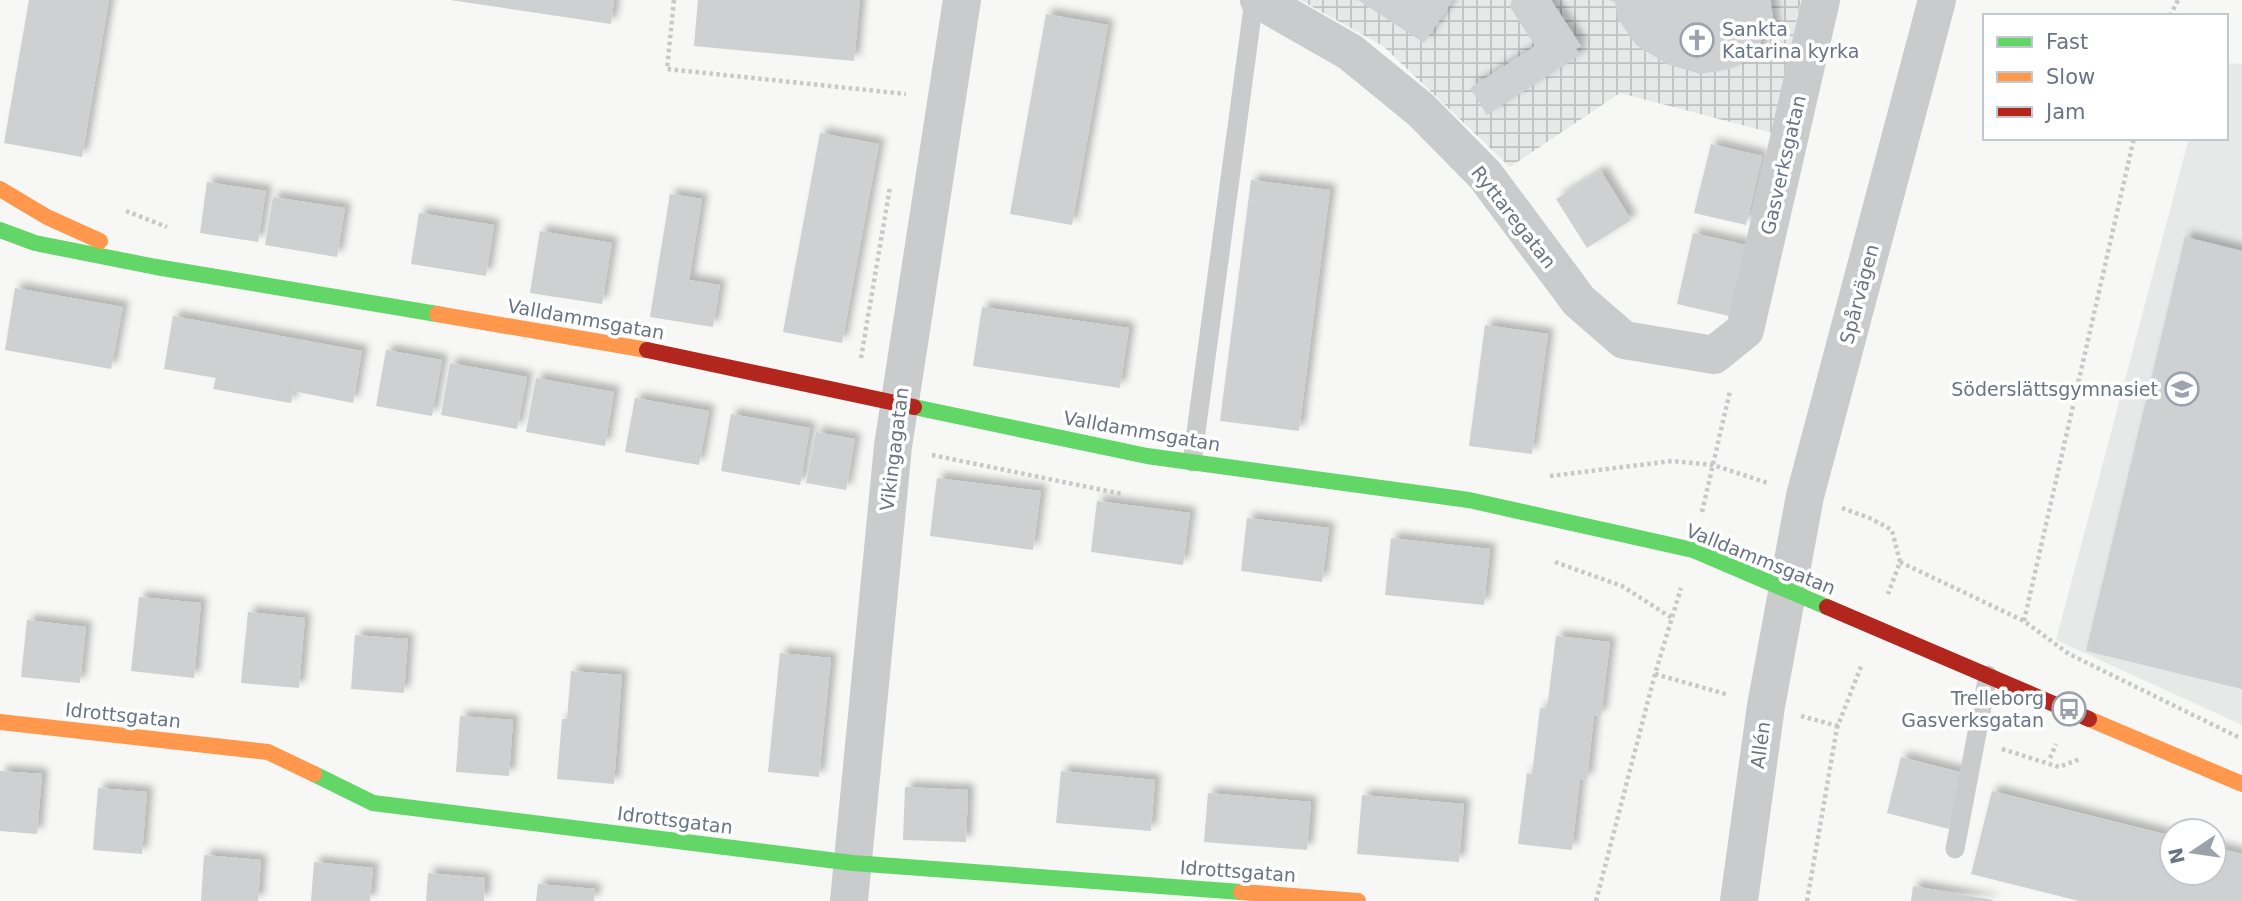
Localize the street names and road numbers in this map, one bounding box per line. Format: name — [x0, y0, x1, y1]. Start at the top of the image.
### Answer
street label: Gasverksgatan — [1756, 93, 1810, 237]
street label: Ryttaregatan — [1467, 161, 1561, 273]
street label: Spårvägen — [1835, 242, 1883, 346]
street label: Valldammsgatan — [506, 294, 666, 344]
street label: Vikingagatan — [875, 386, 913, 512]
street label: Valldammsgatan — [1062, 406, 1222, 456]
street label: Valldammsgatan — [1683, 519, 1839, 599]
street label: Idrottsgatan — [64, 698, 182, 732]
street label: Allén — [1746, 720, 1774, 770]
street label: Idrottsgatan — [616, 802, 734, 838]
street label: Idrottsgatan — [1179, 856, 1297, 886]

